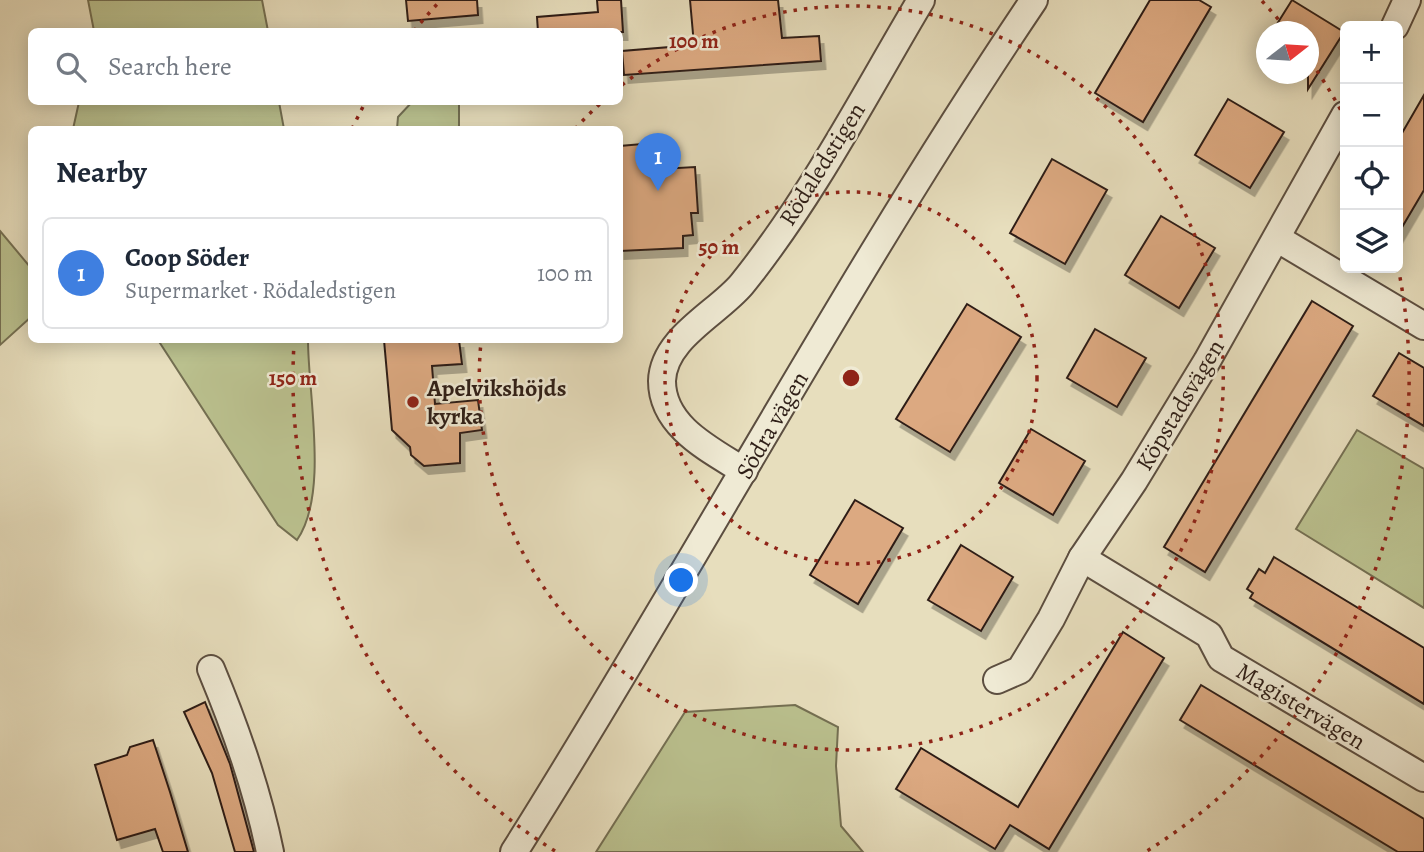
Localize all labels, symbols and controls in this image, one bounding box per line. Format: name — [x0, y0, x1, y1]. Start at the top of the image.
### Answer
north arrow — [1256, 21, 1319, 84]
map controls — [1340, 21, 1403, 273]
button: + — [1340, 21, 1403, 84]
text: 100 m — [669, 27, 719, 55]
search box — [28, 28, 623, 105]
icon: search — [52, 48, 90, 86]
text: Search here — [108, 49, 232, 84]
button: − — [1340, 84, 1403, 147]
street label: Rödaledstigen — [771, 96, 873, 232]
pin: 1 — [635, 133, 681, 191]
button: locate — [1340, 147, 1403, 210]
text: Nearby — [56, 152, 147, 192]
button: layers — [1340, 210, 1403, 273]
text: 50 m — [699, 233, 740, 261]
text: Coop Söder — [125, 240, 249, 275]
text: 1 — [77, 258, 85, 289]
text: 100 m — [537, 258, 593, 289]
text: Supermarket · Rödaledstigen — [125, 275, 396, 306]
street label: Köpstadsvägen — [1128, 333, 1232, 477]
text: 150 m — [269, 364, 318, 392]
street label: Södra vägen — [728, 365, 816, 485]
centre of rings — [839, 366, 863, 390]
place label: Apelvikshöjds kyrka — [426, 372, 566, 432]
marker: Apelvikshöjds kyrka — [405, 394, 421, 410]
your location — [664, 563, 698, 597]
street label: Magistervägen — [1230, 655, 1372, 757]

